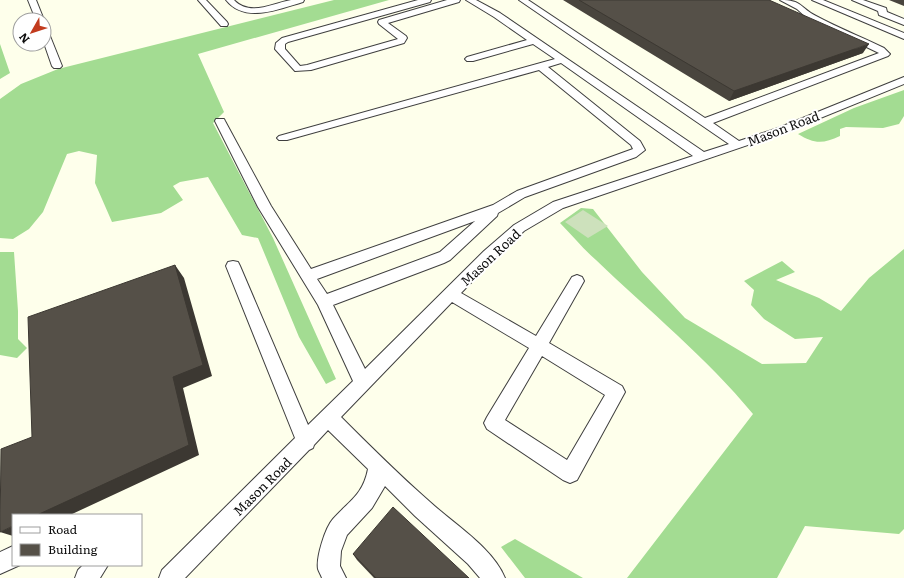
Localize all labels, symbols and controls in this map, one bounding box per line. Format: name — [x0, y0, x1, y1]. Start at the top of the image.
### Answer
north arrow — [12, 12, 52, 52]
text: N — [14, 30, 33, 48]
street label: Mason Road — [744, 106, 822, 150]
street label: Mason Road — [456, 224, 524, 290]
street label: Mason Road — [228, 452, 296, 520]
legend — [12, 514, 142, 566]
text: Road — [48, 520, 78, 538]
text: Building — [48, 540, 98, 558]

